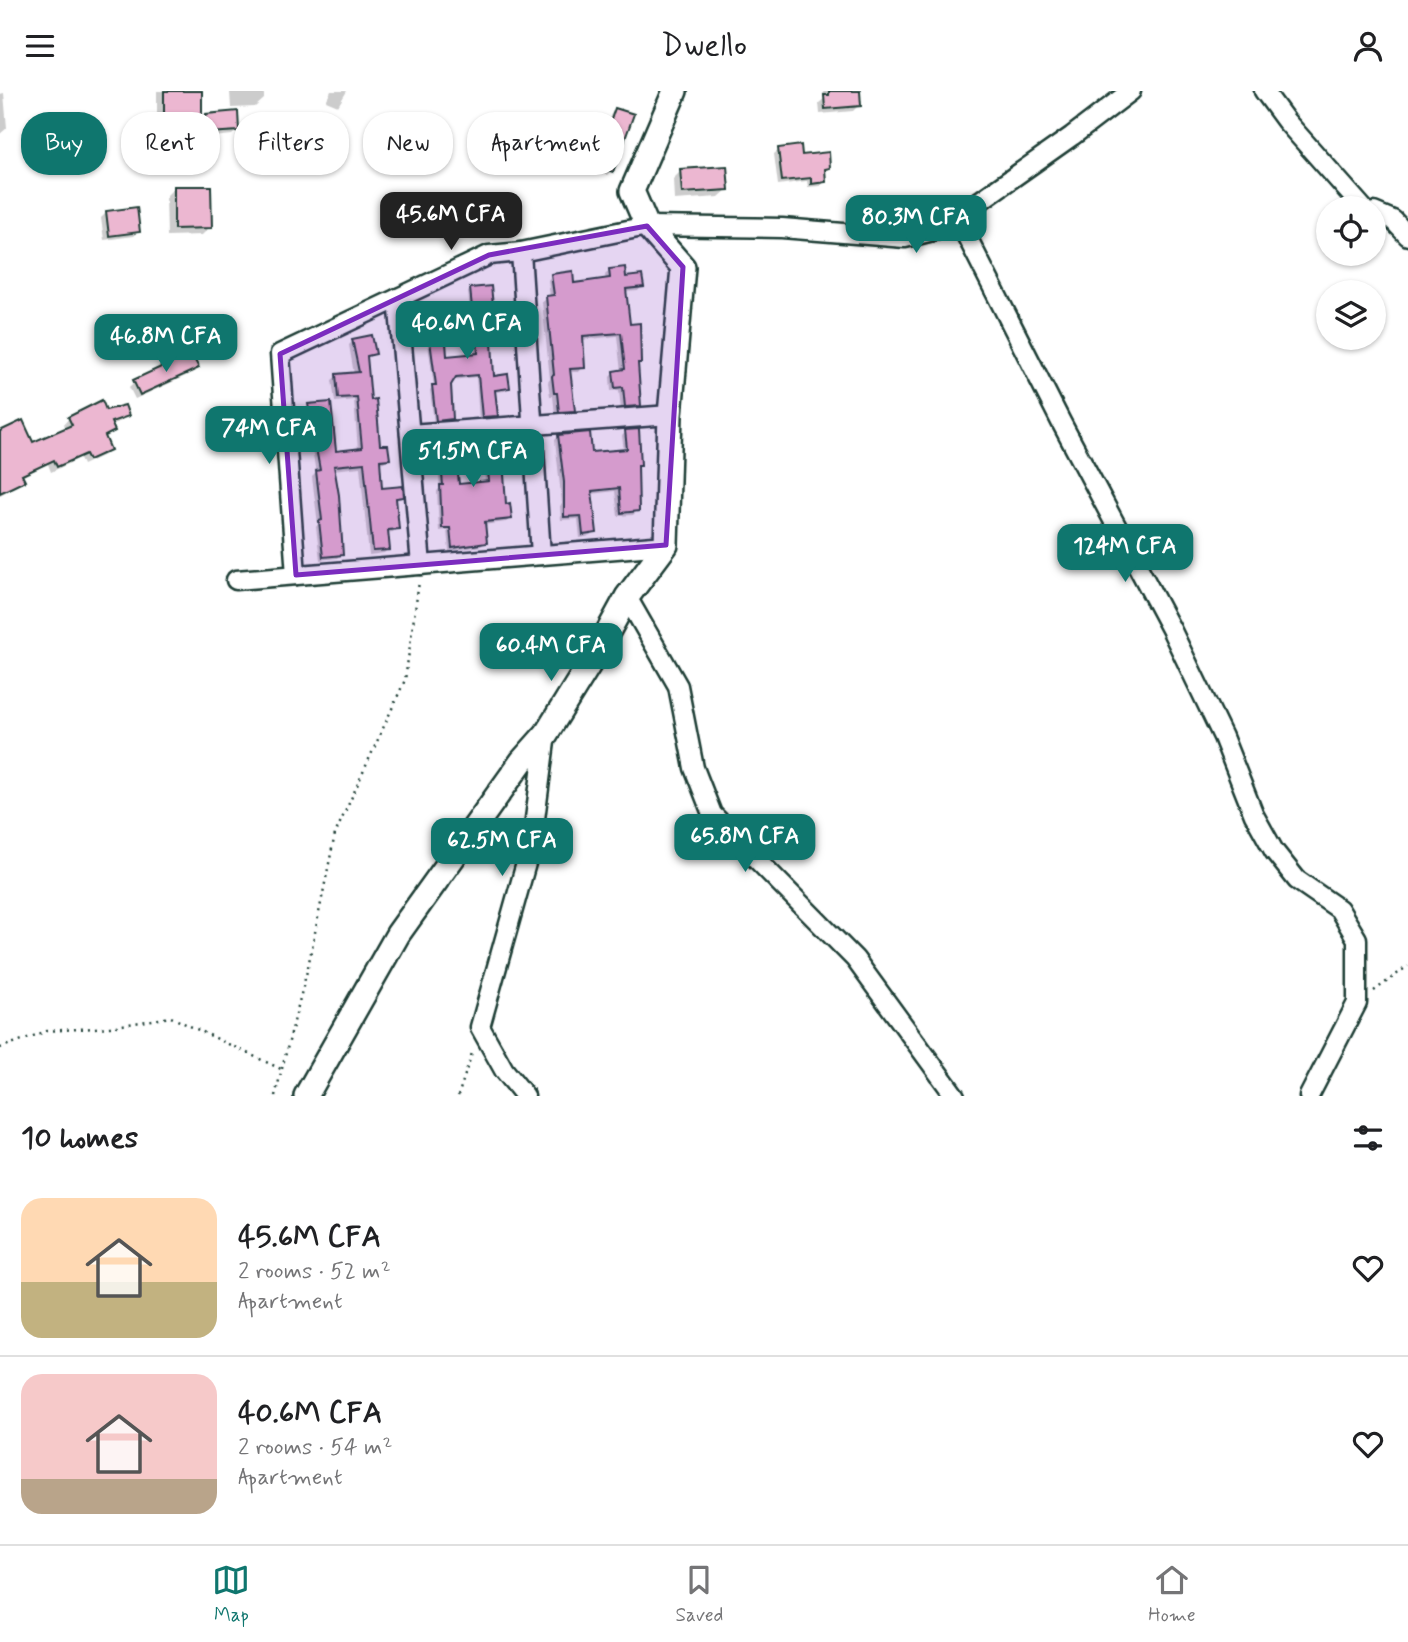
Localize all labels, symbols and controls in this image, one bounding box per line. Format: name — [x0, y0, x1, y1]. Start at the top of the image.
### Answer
text: Dwello — [661, 25, 747, 67]
icon: menu — [21, 27, 59, 65]
icon: person — [1349, 27, 1387, 65]
chip: Buy — [21, 112, 107, 175]
chip: Rent — [121, 112, 220, 175]
chip: Filters — [234, 112, 349, 175]
chip: New — [363, 112, 453, 175]
chip: Apartment — [467, 112, 624, 175]
pin: 45.6M CFA — [371, 193, 531, 252]
pin: 80.3M CFA — [836, 195, 996, 255]
map controls — [1316, 196, 1386, 350]
button: locate — [1316, 196, 1386, 266]
text: 45.6M CFA — [396, 200, 506, 230]
text: 80.3M CFA — [862, 203, 970, 233]
button: layers — [1316, 280, 1386, 350]
pin: 40.6M CFA — [387, 301, 547, 361]
text: 40.6M CFA — [412, 309, 522, 339]
pin: 46.8M CFA — [86, 315, 246, 374]
text: 46.8M CFA — [110, 322, 222, 352]
pin: 74M CFA — [204, 407, 334, 466]
text: 74M CFA — [221, 414, 317, 444]
pin: 51.5M CFA — [393, 429, 553, 489]
text: 51.5M CFA — [418, 437, 528, 467]
pin: 124M CFA — [1053, 525, 1197, 584]
text: 124M CFA — [1073, 532, 1177, 562]
pin: 60.4M CFA — [471, 623, 631, 683]
text: 60.4M CFA — [496, 631, 606, 661]
pin: 65.8M CFA — [665, 815, 825, 874]
pin: 62.5M CFA — [422, 819, 582, 878]
text: 65.8M CFA — [690, 822, 800, 852]
text: 62.5M CFA — [447, 826, 557, 856]
text: 10 homes — [21, 1119, 138, 1158]
icon: filters — [1349, 1119, 1387, 1157]
text: 45.6M CFA — [238, 1218, 381, 1257]
icon: home — [77, 1226, 161, 1310]
icon: heart — [1349, 1249, 1387, 1287]
text: 2 rooms · 52 m² — [238, 1257, 391, 1287]
text: Apartment — [238, 1287, 343, 1317]
text: 40.6M CFA — [238, 1394, 382, 1433]
icon: home — [77, 1402, 161, 1486]
icon: heart — [1349, 1425, 1387, 1463]
text: 2 rooms · 54 m² — [238, 1433, 392, 1463]
text: Apartment — [238, 1463, 343, 1493]
tab: Map — [212, 1561, 250, 1628]
tab: Saved — [675, 1561, 723, 1628]
tab: Home — [1148, 1561, 1196, 1628]

